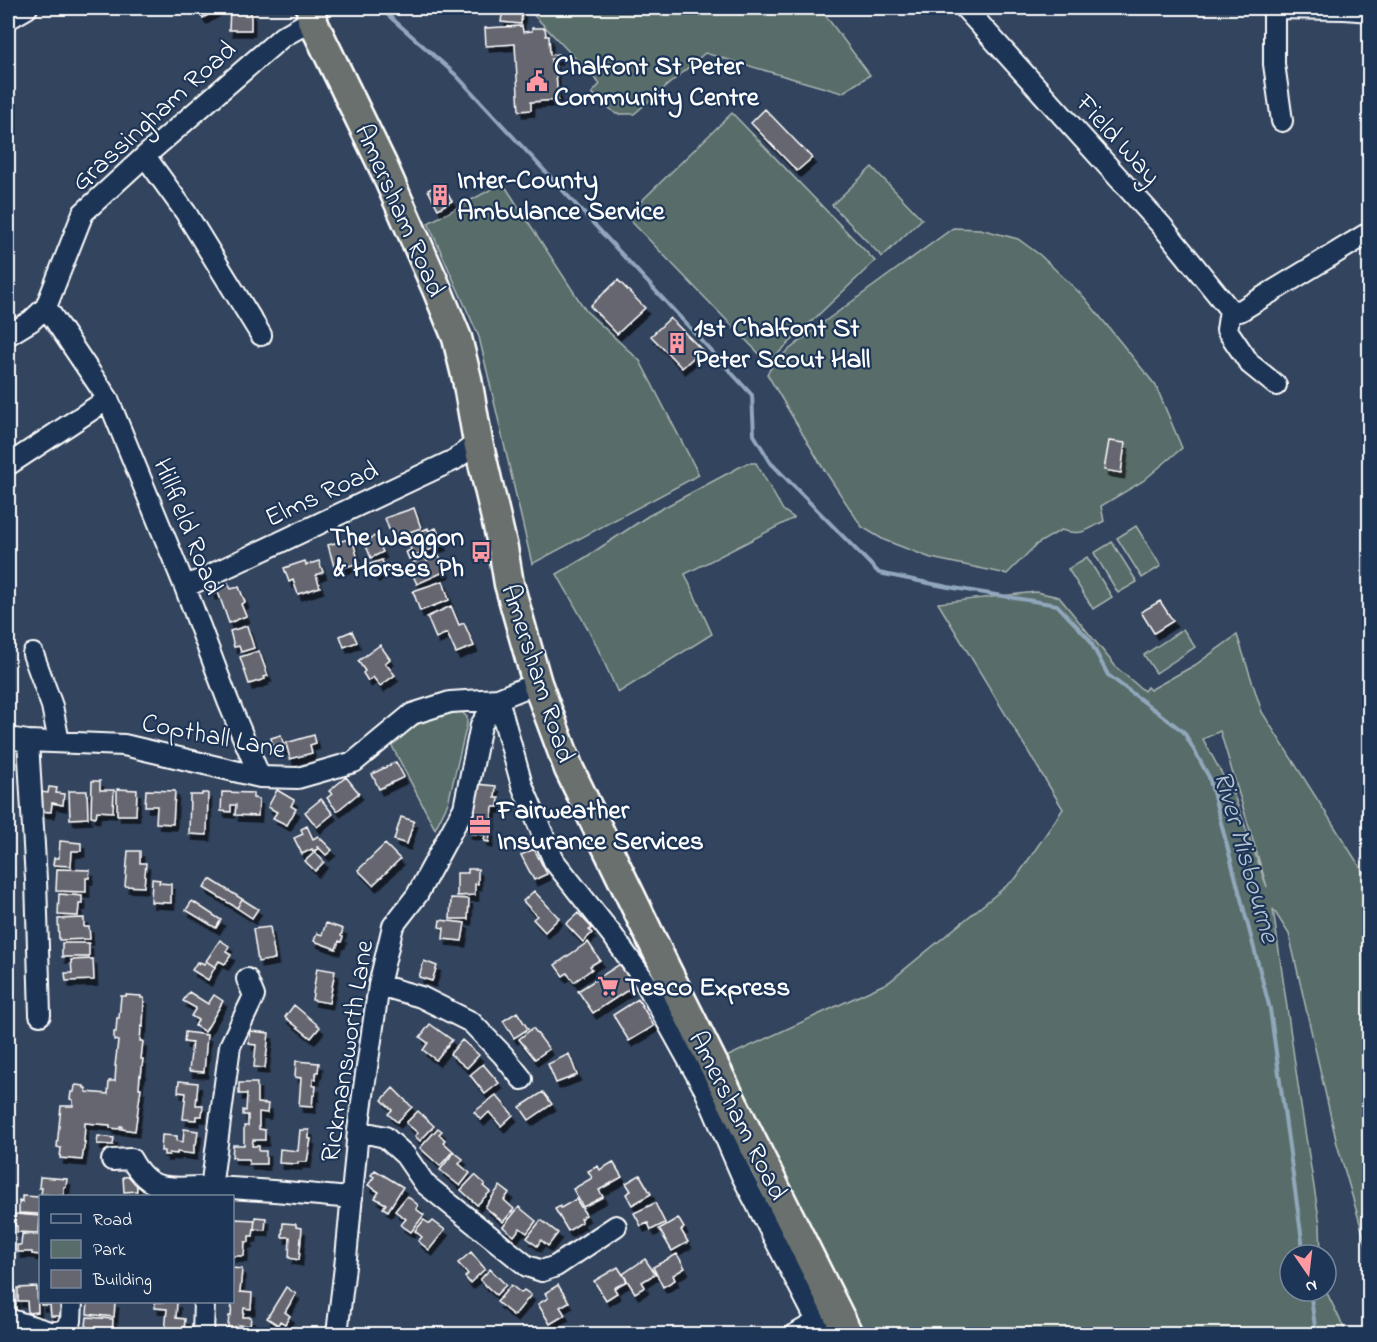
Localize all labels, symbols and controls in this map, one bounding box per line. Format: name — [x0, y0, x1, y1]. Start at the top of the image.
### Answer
street label: Grassingham Road — [63, 32, 246, 202]
place label: Chalfont St Peter Community Centre — [554, 48, 760, 118]
public building icon: Chalfont St Peter Community Centre — [525, 69, 549, 93]
street label: Field Way — [1065, 85, 1169, 195]
street label: Amersham Road — [343, 118, 454, 304]
place label: Inter-County Ambulance Service — [457, 162, 666, 232]
building icon: Inter-County Ambulance Service — [428, 183, 452, 207]
place label: 1st Chalfont St Peter Scout Hall — [694, 310, 870, 380]
building icon: 1st Chalfont St Peter Scout Hall — [665, 331, 689, 355]
street label: Elms Road — [259, 452, 385, 539]
street label: Hillfield Road — [142, 453, 232, 601]
place label: The Waggon & Horses Ph — [330, 519, 464, 589]
bus stop icon: The Waggon & Horses Ph — [469, 540, 493, 564]
street label: Amersham Road — [489, 579, 584, 768]
street label: Copthall Lane — [138, 704, 290, 771]
water label: River Misbourne — [1201, 766, 1289, 949]
place label: Fairweather Insurance Services — [495, 792, 704, 862]
office icon: Fairweather Insurance Services — [468, 813, 492, 837]
street label: Rickmansworth Lane — [312, 937, 385, 1165]
place label: Tesco Express — [625, 969, 790, 1008]
supermarket icon: Tesco Express — [596, 974, 620, 998]
street label: Amersham Road — [677, 1025, 796, 1208]
legend — [39, 1195, 234, 1303]
text: Road — [93, 1208, 132, 1234]
text: Park — [93, 1238, 126, 1264]
north arrow — [1278, 1243, 1338, 1303]
text: Building — [92, 1268, 152, 1295]
text: N — [1303, 1273, 1319, 1299]

